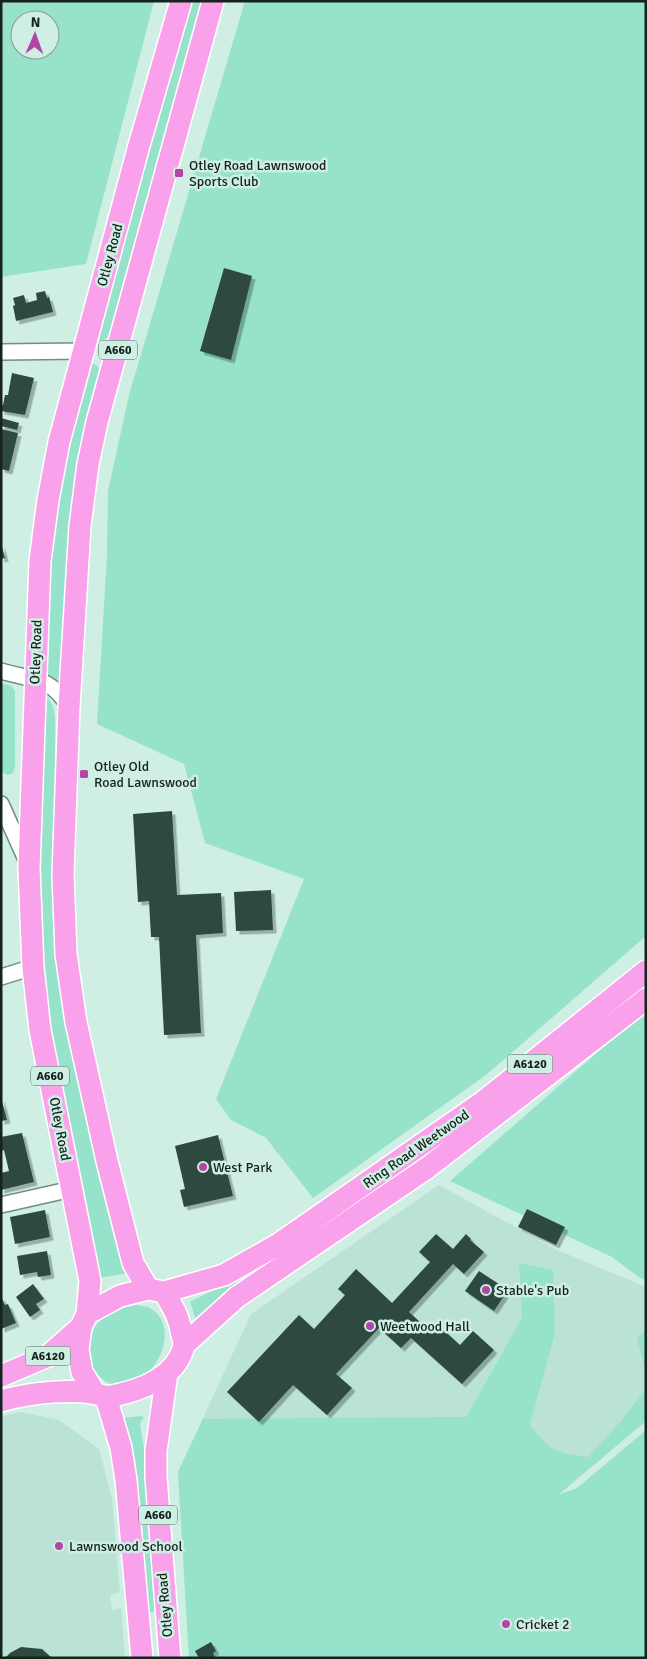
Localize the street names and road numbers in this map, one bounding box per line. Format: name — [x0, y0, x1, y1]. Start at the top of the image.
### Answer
street label: Otley Road — [93, 222, 127, 288]
road number: A660 — [99, 340, 137, 360]
street label: Otley Road — [26, 619, 46, 685]
road number: A6120 — [508, 1054, 552, 1074]
road number: A660 — [31, 1066, 69, 1086]
street label: Otley Road — [46, 1096, 74, 1162]
street label: Ring Road Weetwood — [360, 1106, 472, 1192]
road number: A6120 — [26, 1346, 70, 1365]
road number: A660 — [139, 1506, 177, 1524]
street label: Otley Road — [154, 1572, 176, 1638]

